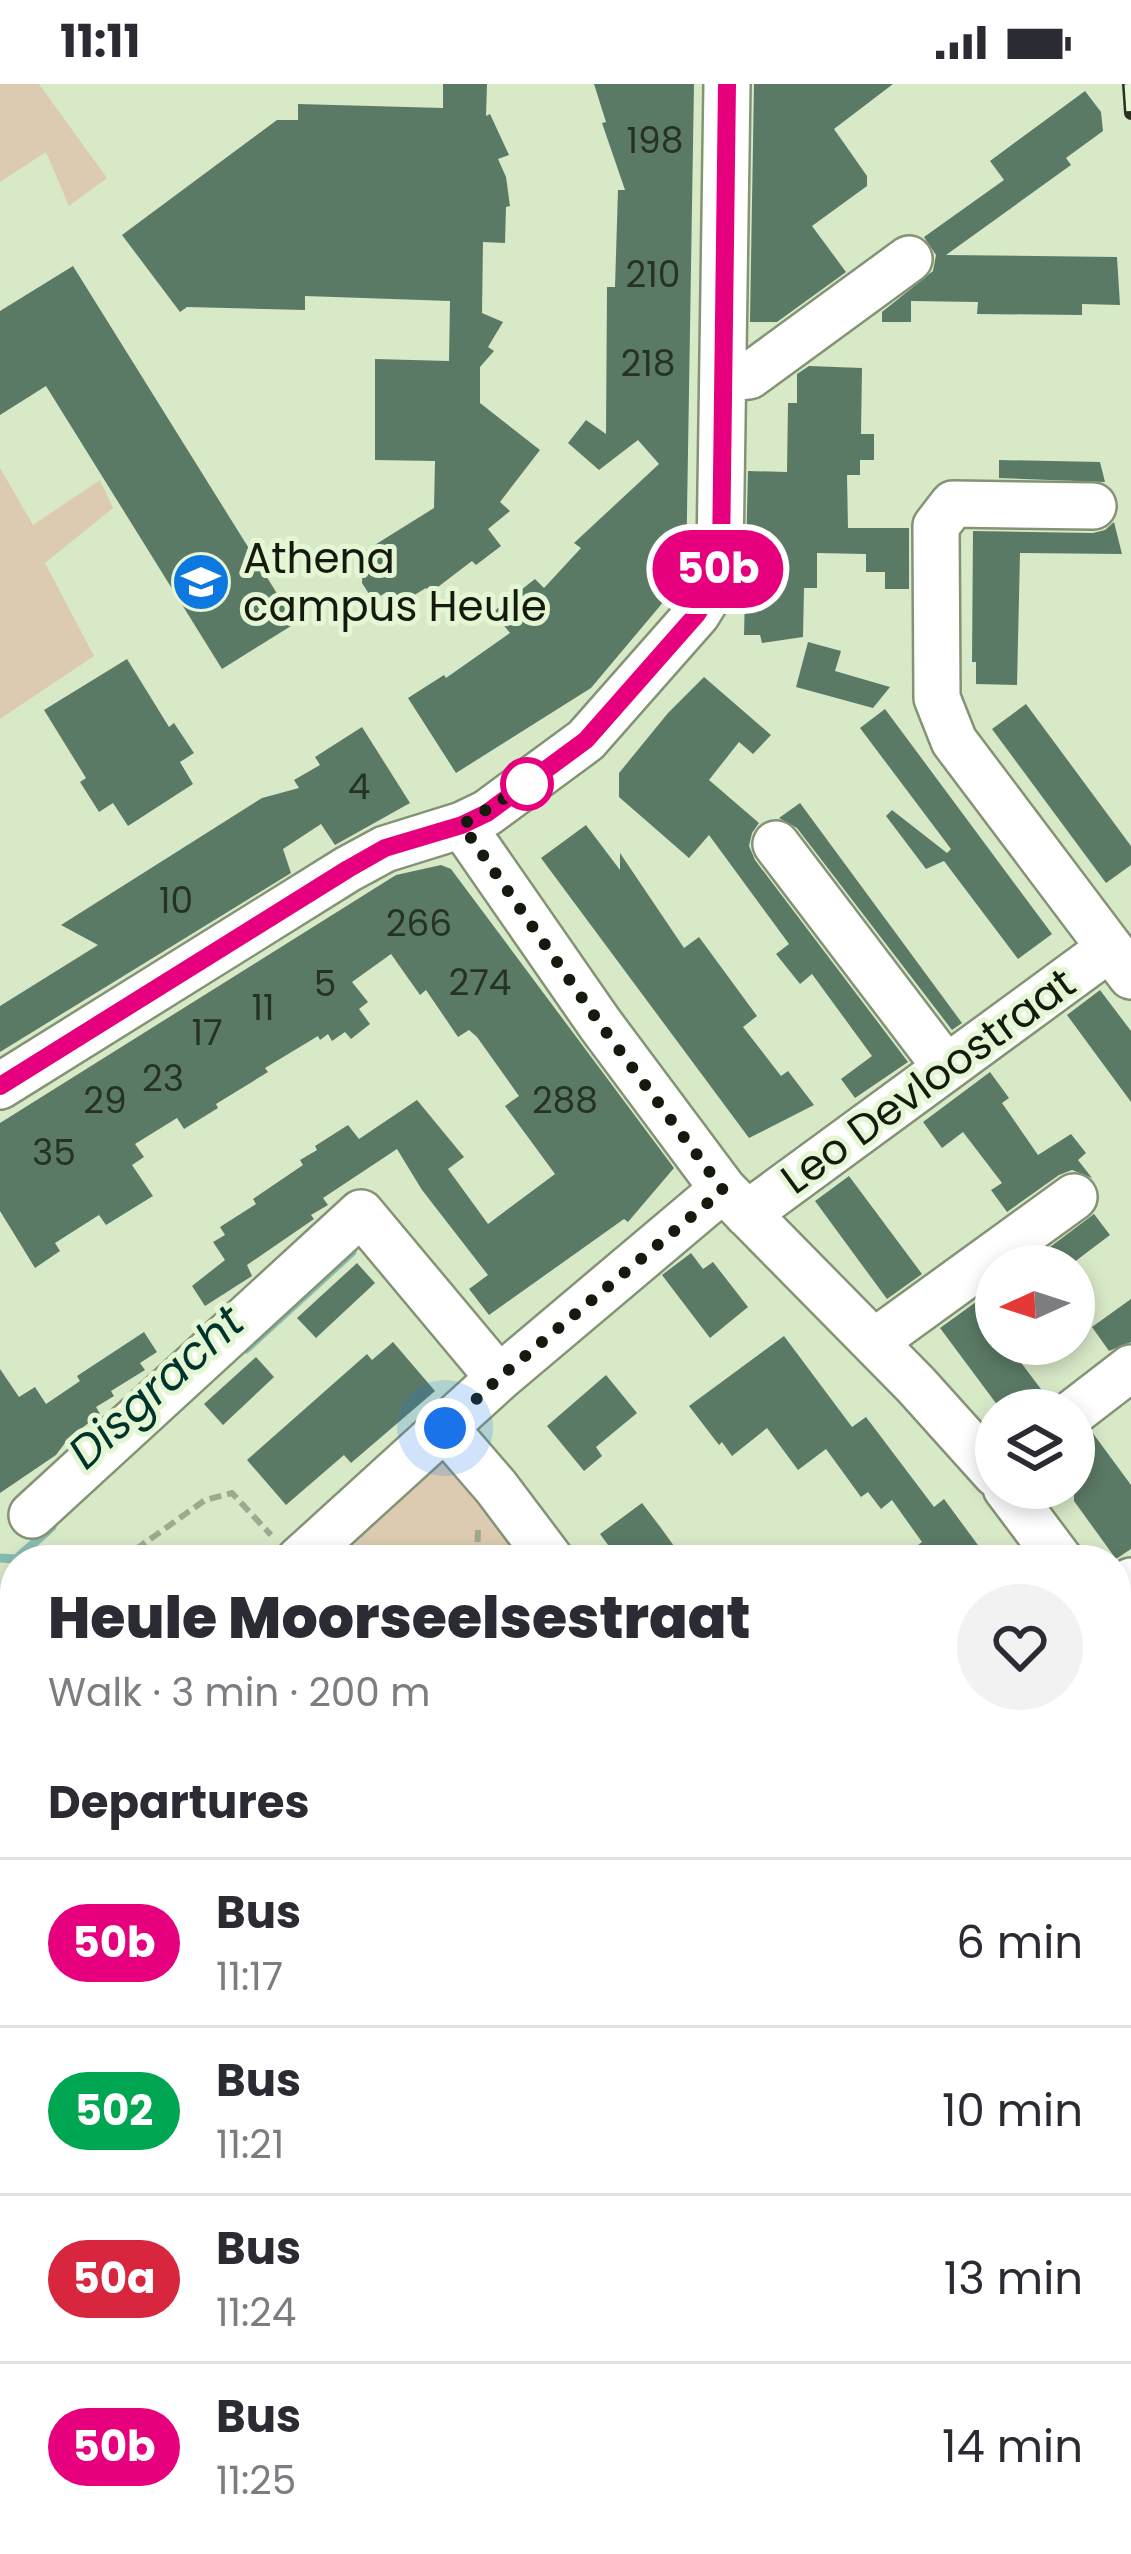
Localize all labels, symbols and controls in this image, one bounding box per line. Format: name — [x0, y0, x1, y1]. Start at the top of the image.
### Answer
text: 11:11 — [60, 10, 140, 73]
house number: 198 — [627, 115, 683, 166]
house number: 210 — [626, 249, 680, 300]
house number: 218 — [621, 338, 675, 389]
place label: Athena campus Heule — [243, 529, 547, 636]
line badge: 50b — [649, 530, 787, 608]
text: 50b — [676, 539, 760, 598]
school or university icon: Athena campus Heule — [170, 551, 232, 613]
unlabelled marker — [502, 759, 552, 809]
house number: 4 — [348, 761, 370, 812]
house number: 10 — [159, 875, 193, 926]
house number: 266 — [386, 898, 452, 949]
street label: Leo Devloostraat — [769, 954, 1087, 1208]
house number: 274 — [448, 957, 512, 1008]
house number: 5 — [314, 958, 336, 1009]
house number: 11 — [251, 982, 275, 1033]
house number: 17 — [191, 1007, 223, 1058]
house number: 23 — [142, 1053, 184, 1104]
house number: 29 — [83, 1075, 127, 1126]
house number: 288 — [532, 1075, 598, 1126]
house number: 35 — [32, 1127, 76, 1178]
north arrow — [975, 1245, 1095, 1365]
map controls — [975, 1245, 1095, 1509]
water label: Disgracht — [54, 1291, 258, 1483]
button: layers — [975, 1389, 1095, 1509]
your location — [415, 1398, 475, 1458]
text: Heule Moorseelsestraat — [48, 1578, 750, 1658]
button: heart — [957, 1584, 1083, 1710]
text: Walk · 3 min · 200 m — [48, 1665, 430, 1720]
text: Departures — [48, 1771, 310, 1834]
text: Bus — [216, 1881, 301, 1944]
text: 6 min — [956, 1911, 1083, 1974]
text: 50b — [72, 1913, 156, 1972]
text: 11:17 — [216, 1949, 283, 2004]
text: Bus — [216, 2049, 301, 2112]
text: 10 min — [942, 2079, 1083, 2142]
text: 502 — [75, 2081, 153, 2140]
text: 11:21 — [216, 2117, 284, 2172]
text: Bus — [216, 2217, 301, 2280]
text: 13 min — [944, 2247, 1083, 2310]
text: 50a — [72, 2249, 156, 2308]
text: 11:24 — [216, 2285, 296, 2340]
text: Bus — [216, 2385, 301, 2448]
text: 14 min — [942, 2415, 1083, 2478]
text: 50b — [72, 2417, 156, 2476]
text: 11:25 — [216, 2453, 296, 2508]

